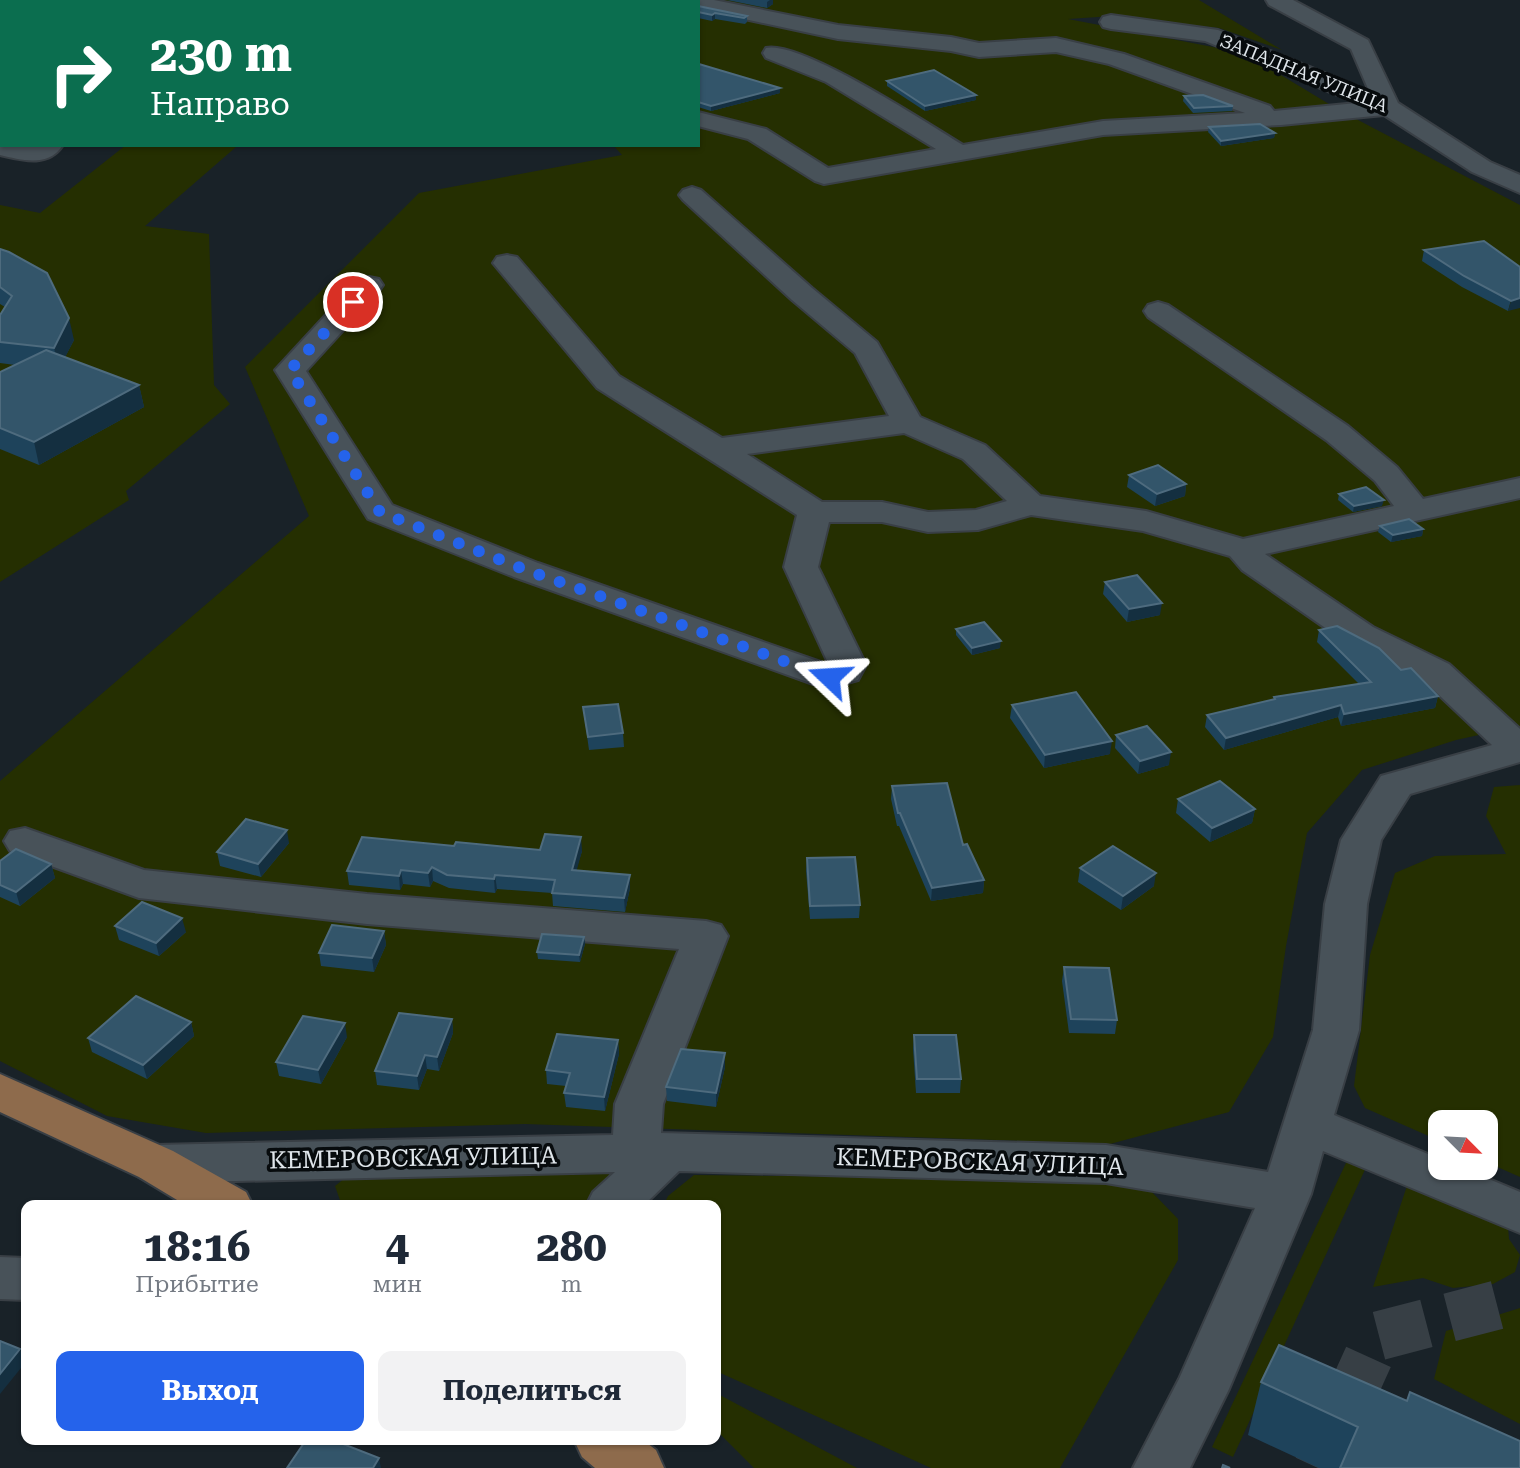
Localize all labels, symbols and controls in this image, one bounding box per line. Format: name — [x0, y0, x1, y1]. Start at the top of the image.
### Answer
text: 230 m — [150, 26, 292, 83]
icon: right — [35, 28, 126, 119]
street label: ЗАПАДНАЯ УЛИЦА — [1217, 30, 1391, 116]
text: Направо — [150, 85, 290, 123]
pin — [323, 272, 383, 332]
icon: arrive — [334, 283, 372, 321]
position arrow — [792, 640, 866, 714]
north arrow — [1428, 1110, 1498, 1180]
map controls — [1428, 1110, 1498, 1180]
street label: КЕМЕРОВСКАЯ УЛИЦА — [269, 1141, 557, 1175]
street label: КЕМЕРОВСКАЯ УЛИЦА — [836, 1143, 1125, 1181]
text: 18:16 — [143, 1222, 251, 1271]
text: 4 — [386, 1222, 409, 1271]
text: 280 — [536, 1222, 607, 1271]
text: Прибытие — [135, 1271, 259, 1298]
text: мин — [373, 1271, 422, 1298]
text: m — [561, 1271, 582, 1298]
button: Выход — [56, 1351, 364, 1431]
button: Поделиться — [378, 1351, 686, 1431]

